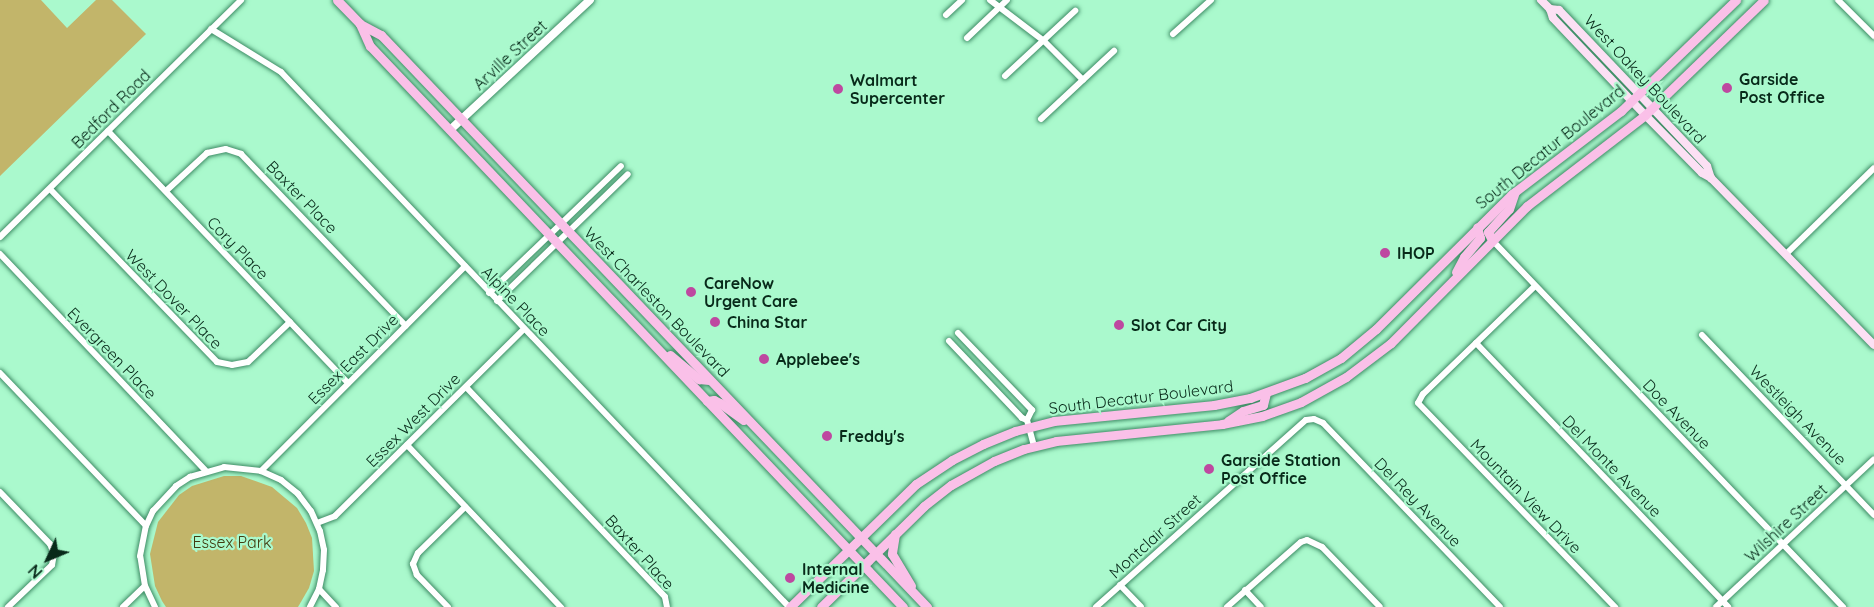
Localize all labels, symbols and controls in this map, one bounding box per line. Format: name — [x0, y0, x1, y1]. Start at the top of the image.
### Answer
street label: West Oakey Boulevard — [1580, 11, 1710, 147]
street label: Arville Street — [469, 16, 551, 94]
street label: Bedford Road — [68, 66, 154, 152]
place label: Garside Post Office — [1739, 69, 1825, 107]
place label: Walmart Supercenter — [850, 70, 945, 108]
street label: South Decatur Boulevard — [1472, 81, 1628, 213]
marker: Garside Post Office — [1720, 81, 1734, 95]
marker: Walmart Supercenter — [831, 82, 845, 96]
street label: Baxter Place — [263, 157, 341, 237]
street label: Cory Place — [203, 213, 273, 283]
street label: West Charleston Boulevard — [580, 223, 734, 381]
place label: IHOP — [1397, 243, 1435, 263]
street label: West Dover Place — [122, 245, 226, 353]
marker: IHOP — [1378, 246, 1392, 260]
street label: Alpine Place — [478, 262, 554, 340]
place label: CareNow Urgent Care — [704, 273, 798, 311]
marker: CareNow Urgent Care — [682, 283, 700, 301]
street label: Evergreen Place — [63, 303, 161, 403]
street label: Essex East Drive — [304, 310, 402, 408]
place label: China Star — [727, 312, 807, 332]
marker: China Star — [708, 315, 722, 329]
place label: Slot Car City — [1131, 315, 1227, 335]
marker: Slot Car City — [1112, 318, 1126, 332]
place label: Applebee's — [776, 349, 860, 369]
marker: Applebee's — [757, 352, 771, 366]
street label: Westleigh Avenue — [1745, 361, 1851, 469]
street label: Essex West Drive — [362, 369, 464, 471]
street label: Doe Avenue — [1639, 375, 1715, 453]
street label: South Decatur Boulevard — [1048, 376, 1234, 418]
street label: Del Monte Avenue — [1558, 411, 1666, 521]
place label: Freddy's — [839, 426, 904, 446]
marker: Freddy's — [820, 429, 834, 443]
street label: Mountain View Drive — [1467, 435, 1585, 557]
place label: Garside Station Post Office — [1221, 450, 1341, 488]
street label: Del Rey Avenue — [1371, 453, 1465, 551]
marker: Garside Station Post Office — [1202, 462, 1216, 476]
street label: Wilshire Street — [1741, 480, 1831, 566]
street label: Montclair Street — [1105, 490, 1205, 582]
street label: Baxter Place — [601, 511, 679, 593]
north arrow — [18, 529, 78, 589]
park label: Essex Park — [193, 532, 271, 552]
place label: Internal Medicine — [802, 559, 869, 597]
text: N — [24, 560, 46, 583]
marker: Internal Medicine — [783, 571, 797, 585]

